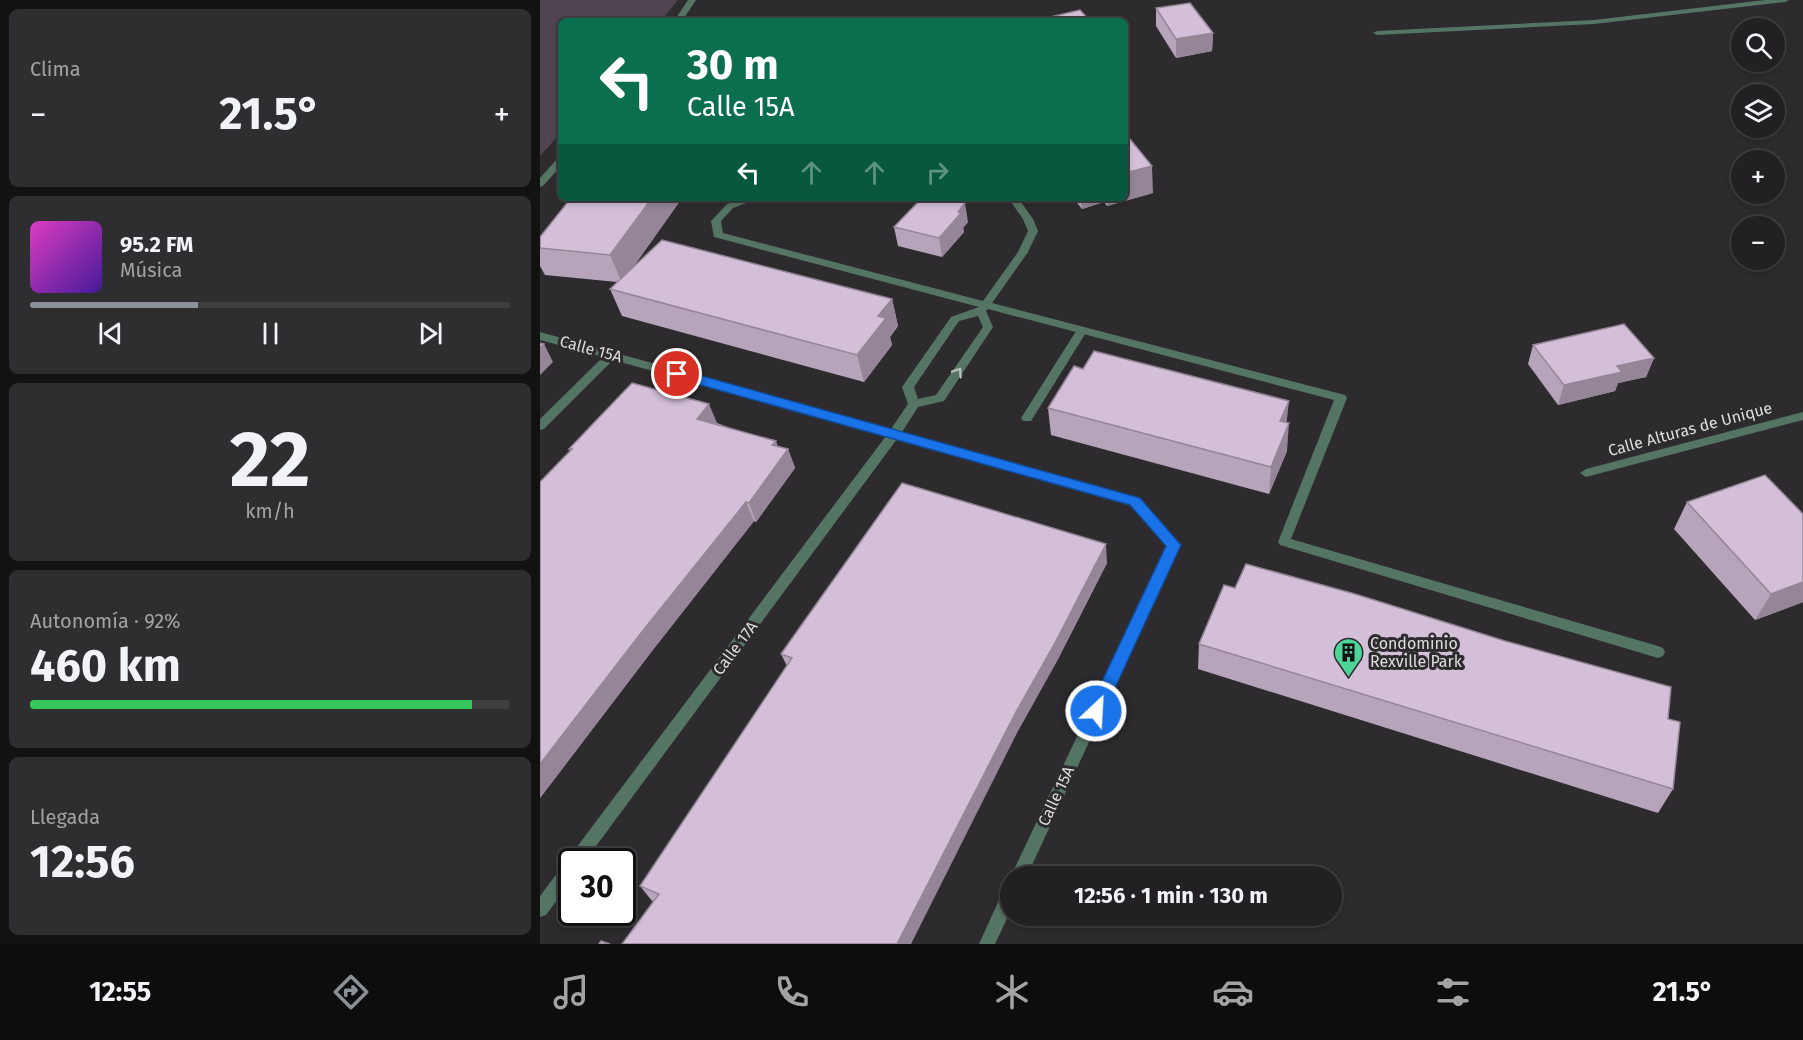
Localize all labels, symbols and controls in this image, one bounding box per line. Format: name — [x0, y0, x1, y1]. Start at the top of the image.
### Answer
map controls — [1731, 18, 1785, 270]
button: search — [1731, 18, 1785, 72]
text: 30 m — [687, 40, 779, 90]
icon: left — [588, 42, 666, 120]
text: Clima — [30, 57, 81, 81]
button: layers — [1731, 84, 1785, 138]
text: 21.5° — [219, 87, 321, 141]
text: Calle 15A — [687, 91, 795, 123]
text: − — [30, 95, 47, 135]
text: + — [494, 95, 510, 135]
button: + — [1731, 150, 1785, 204]
icon: left — [732, 156, 765, 189]
icon: ahead — [795, 156, 828, 189]
icon: ahead — [858, 156, 891, 189]
icon: right — [921, 156, 954, 189]
button: − — [1731, 216, 1785, 270]
text: 95.2 FM — [120, 231, 193, 258]
text: Música — [120, 258, 182, 282]
icon: previous — [94, 317, 127, 350]
icon: pause — [254, 317, 287, 350]
icon: next — [414, 317, 447, 350]
street label: Calle 15A — [558, 332, 625, 367]
pin — [651, 348, 702, 399]
icon: arrive — [660, 357, 693, 390]
one-way arrow — [951, 367, 962, 378]
street label: Calle Alturas de Unique — [1606, 398, 1774, 460]
text: 22 — [230, 413, 310, 507]
text: km/h — [245, 499, 295, 523]
text: Autonomía · 92% — [30, 609, 181, 633]
street label: Calle 17A — [709, 617, 762, 679]
place label: Condominio Rexville Park — [1370, 634, 1463, 671]
building icon: Condominio Rexville Park — [1333, 636, 1365, 678]
text: 460 km — [30, 639, 181, 693]
position arrow — [1064, 679, 1128, 743]
street label: Calle 15A — [1034, 762, 1078, 829]
text: Llegada — [30, 805, 100, 829]
text: 12:56 — [30, 835, 135, 889]
speed limit sign: 30 — [558, 848, 636, 926]
text: 12:56 · 1 min · 130 m — [1074, 882, 1268, 909]
icon: directions — [330, 971, 372, 1013]
icon: music — [550, 971, 592, 1013]
icon: phone — [771, 971, 813, 1013]
icon: climate — [991, 971, 1033, 1013]
icon: car — [1212, 971, 1254, 1013]
icon: filters — [1432, 971, 1474, 1013]
text: 12:55 — [89, 976, 151, 1008]
text: 21.5° — [1653, 976, 1714, 1008]

